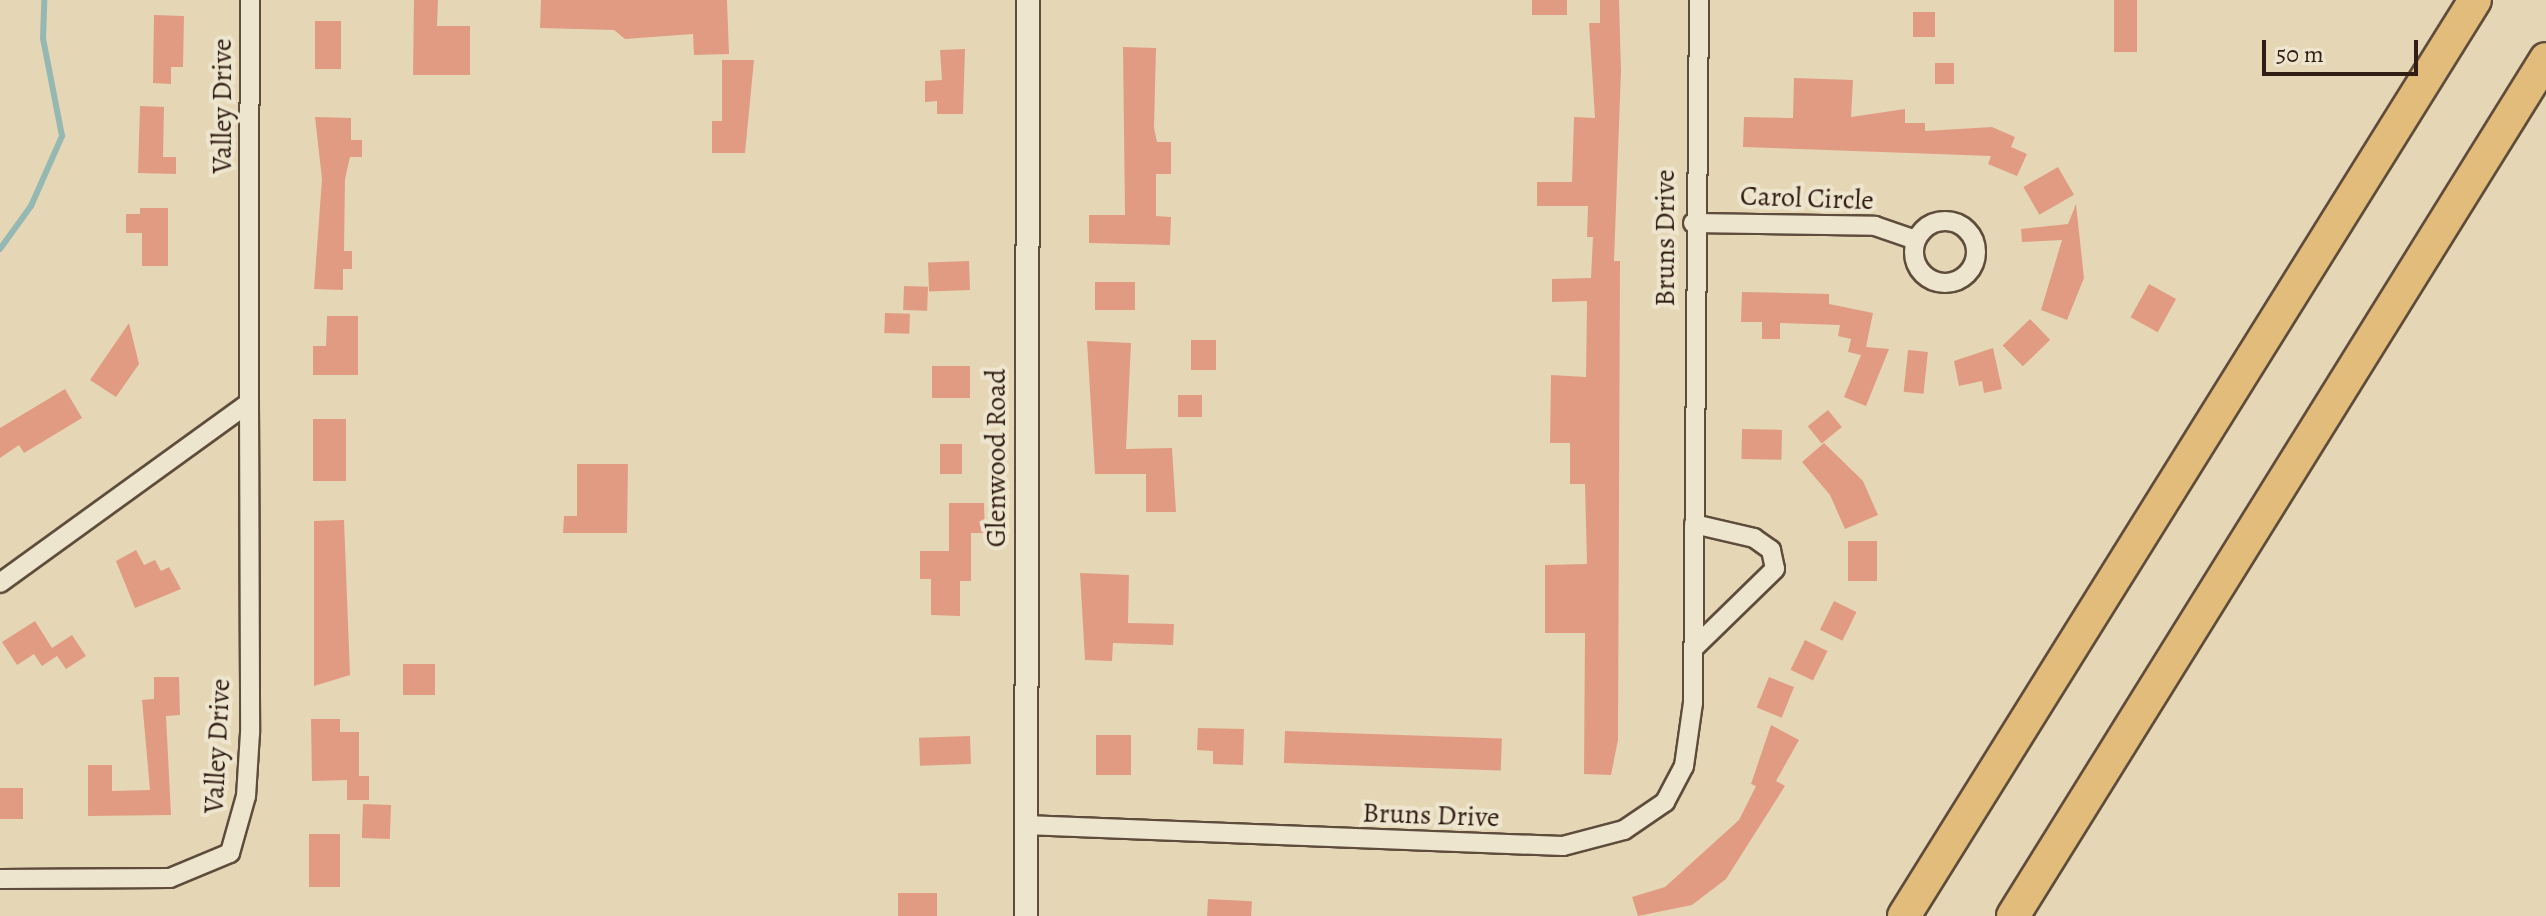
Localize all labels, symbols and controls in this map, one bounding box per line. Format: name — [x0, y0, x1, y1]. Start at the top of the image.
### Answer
scale bar — [2266, 24, 2422, 74]
text: 50 m — [2276, 38, 2324, 70]
street label: Valley Drive — [205, 39, 239, 173]
street label: Bruns Drive — [1648, 169, 1682, 307]
street label: Carol Circle — [1740, 179, 1874, 217]
street label: Glenwood Road — [979, 369, 1013, 547]
street label: Valley Drive — [197, 678, 237, 814]
street label: Bruns Drive — [1362, 796, 1500, 834]

